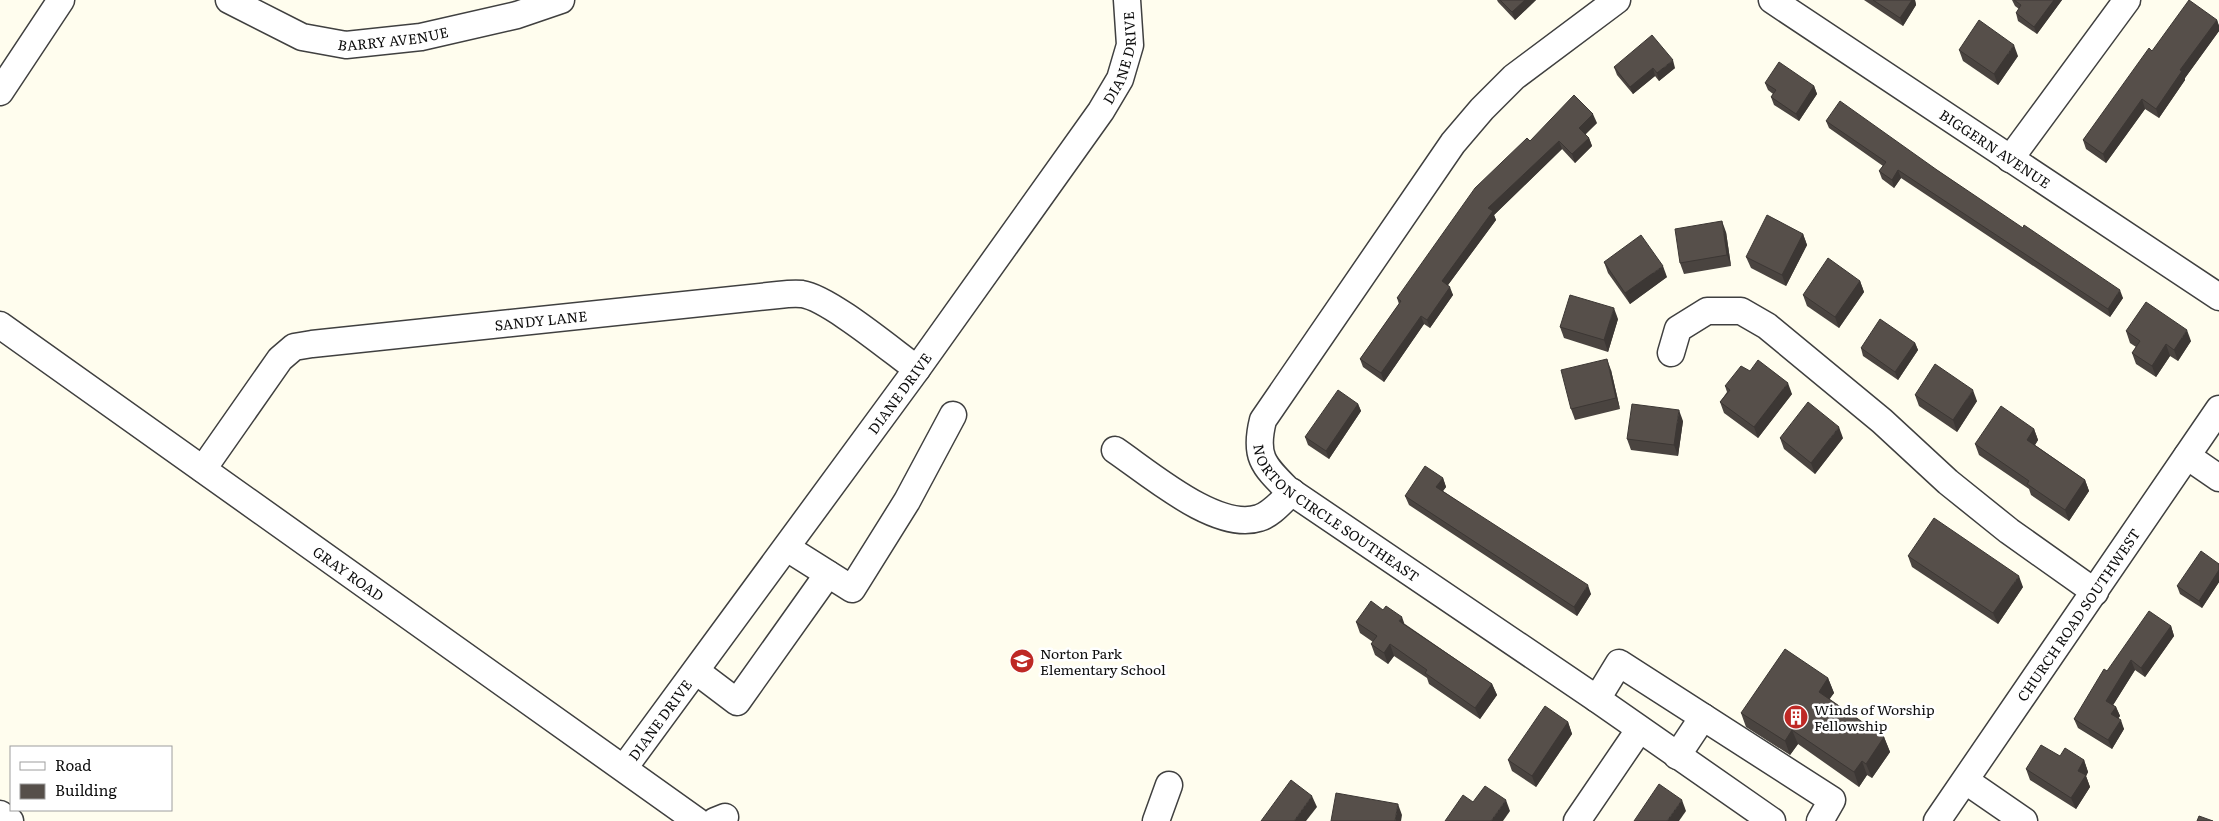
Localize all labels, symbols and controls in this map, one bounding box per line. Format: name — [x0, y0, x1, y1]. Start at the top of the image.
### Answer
street label: DIANE DRIVE — [1098, 11, 1140, 107]
street label: BARRY AVENUE — [336, 21, 450, 55]
street label: BIGGERN AVENUE — [1936, 104, 2055, 193]
street label: SANDY LANE — [494, 305, 588, 335]
street label: DIANE DRIVE — [863, 348, 936, 438]
street label: NORTON CIRCLE SOUTHEAST — [1249, 443, 1424, 586]
street label: CHURCH ROAD SOUTHWEST — [2012, 524, 2144, 705]
street label: GRAY ROAD — [309, 541, 389, 605]
place label: Norton Park Elementary School — [1040, 643, 1166, 679]
school or university icon: Norton Park Elementary School — [1009, 648, 1035, 674]
street label: DIANE DRIVE — [623, 675, 696, 764]
place label: Winds of Worship Fellowship — [1814, 699, 1935, 735]
building icon: Winds of Worship Fellowship — [1783, 704, 1809, 730]
legend — [10, 746, 172, 811]
text: Road — [55, 753, 91, 776]
text: Building — [55, 778, 117, 801]

